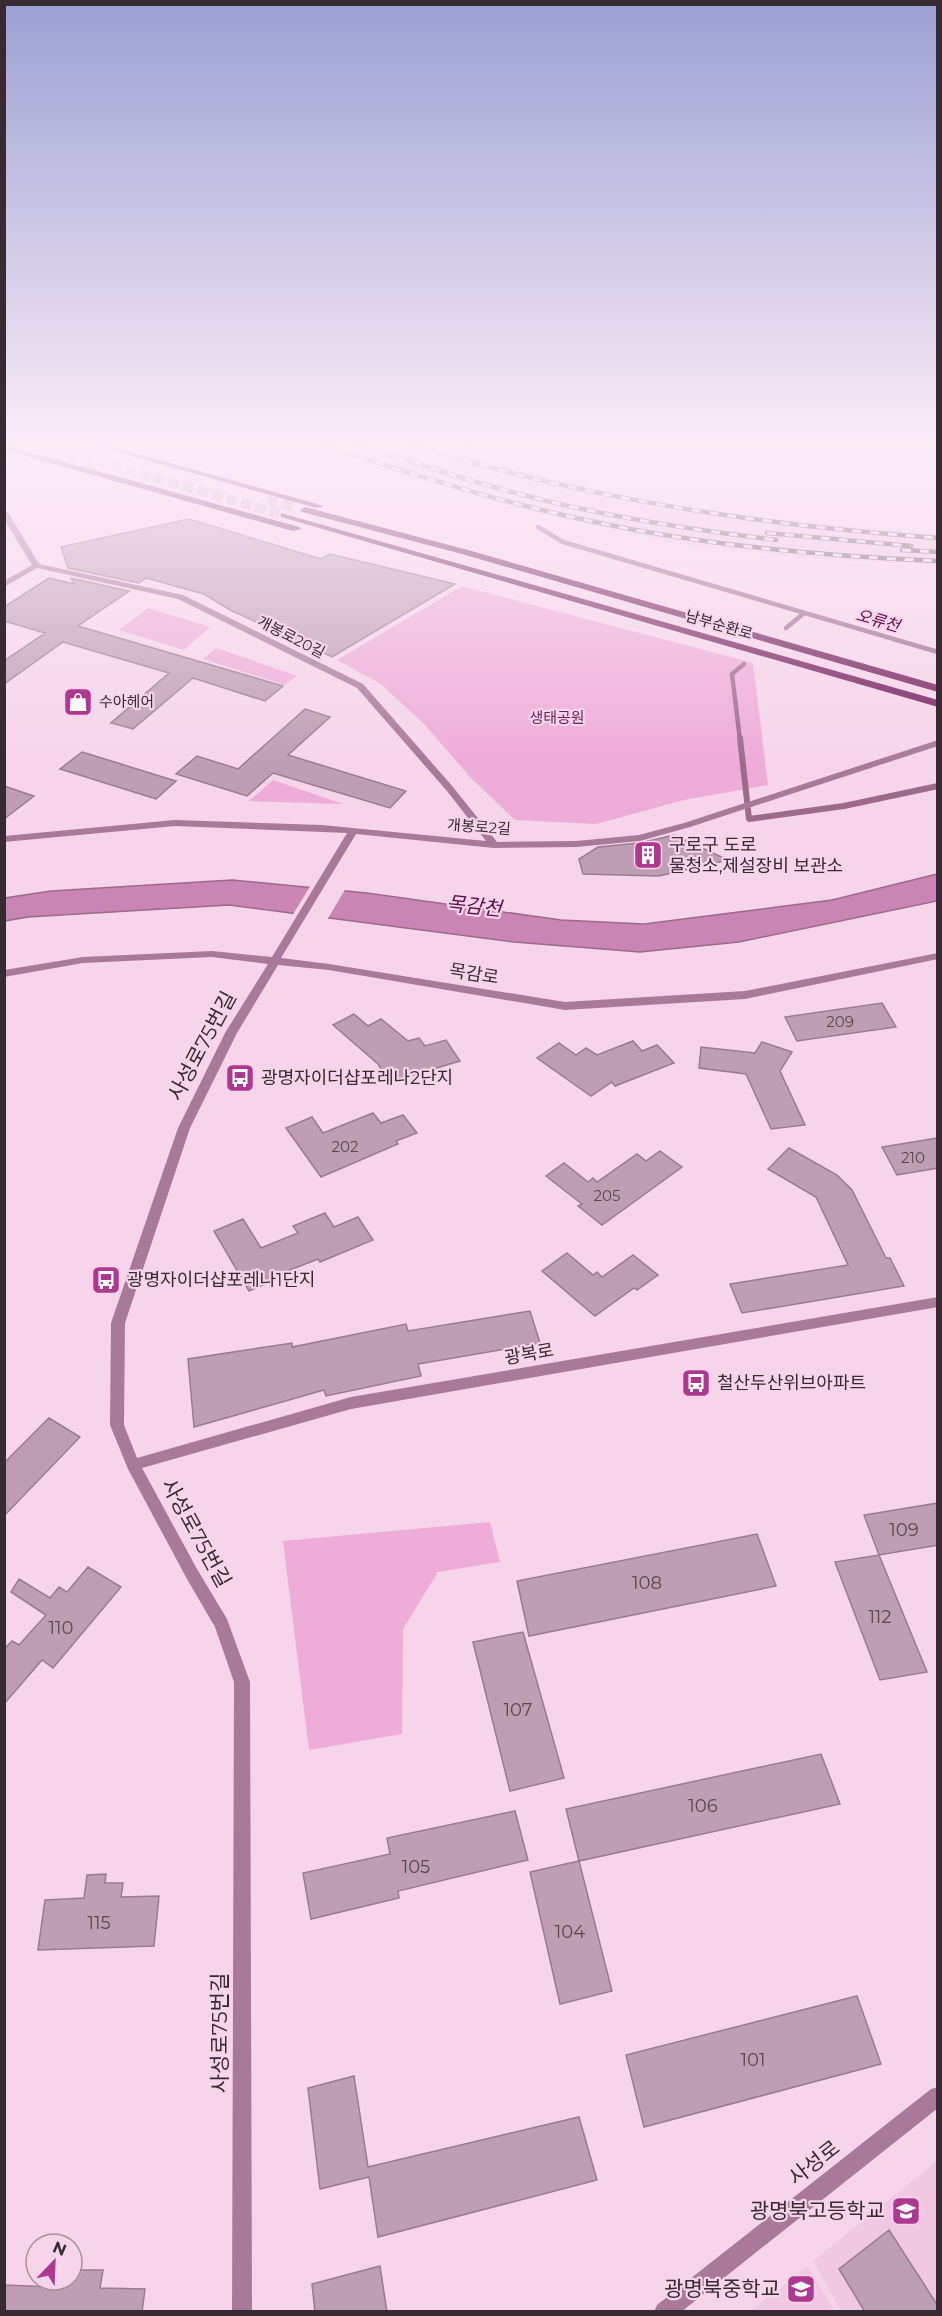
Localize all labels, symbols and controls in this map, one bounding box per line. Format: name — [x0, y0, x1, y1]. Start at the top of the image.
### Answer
water label: 오류천 — [854, 605, 904, 636]
street label: 남부순환로 — [683, 606, 755, 643]
street label: 개봉로20길 — [254, 611, 328, 662]
shop icon: 수아헤어 — [62, 686, 94, 718]
place label: 수아헤어 — [99, 692, 154, 711]
park label: 생태공원 — [529, 708, 585, 727]
street label: 개봉로2길 — [447, 815, 511, 838]
place label: 구로구 도로 물청소,제설장비 보관소 — [669, 834, 843, 877]
building icon: 구로구 도로 물청소,제설장비 보관소 — [632, 839, 664, 871]
water label: 목감천 — [445, 891, 505, 921]
street label: 목감로 — [448, 959, 500, 989]
street label: 사성로75번길 — [162, 987, 241, 1105]
house number: 209 — [826, 1012, 854, 1031]
bus stop icon: 광명자이더샵포레나2단지 — [224, 1062, 256, 1094]
place label: 광명자이더샵포레나2단지 — [261, 1067, 453, 1089]
house number: 202 — [332, 1137, 358, 1156]
house number: 210 — [901, 1148, 925, 1167]
house number: 205 — [594, 1186, 620, 1205]
bus stop icon: 광명자이더샵포레나1단지 — [90, 1264, 122, 1296]
place label: 광명자이더샵포레나1단지 — [127, 1269, 316, 1291]
street label: 광복로 — [503, 1339, 555, 1369]
bus stop icon: 철산두산위브아파트 — [680, 1367, 712, 1399]
place label: 철산두산위브아파트 — [717, 1372, 866, 1394]
street label: 사성로75번길 — [156, 1474, 237, 1591]
house number: 109 — [889, 1519, 919, 1541]
house number: 108 — [632, 1572, 662, 1594]
house number: 112 — [868, 1606, 892, 1628]
house number: 110 — [49, 1617, 73, 1639]
house number: 107 — [504, 1699, 532, 1721]
house number: 106 — [688, 1795, 718, 1817]
house number: 105 — [402, 1856, 430, 1878]
house number: 115 — [87, 1912, 111, 1934]
house number: 104 — [555, 1921, 585, 1943]
street label: 사성로75번길 — [207, 1973, 232, 2093]
house number: 101 — [741, 2049, 765, 2071]
street label: 사성로 — [783, 2135, 844, 2190]
school or university icon: 광명북고등학교 — [890, 2195, 922, 2227]
place label: 광명북고등학교 — [750, 2198, 885, 2223]
north arrow — [24, 2232, 84, 2292]
text: N — [50, 2237, 69, 2260]
school or university icon: 광명북중학교 — [785, 2273, 817, 2305]
place label: 광명북중학교 — [664, 2276, 780, 2301]

